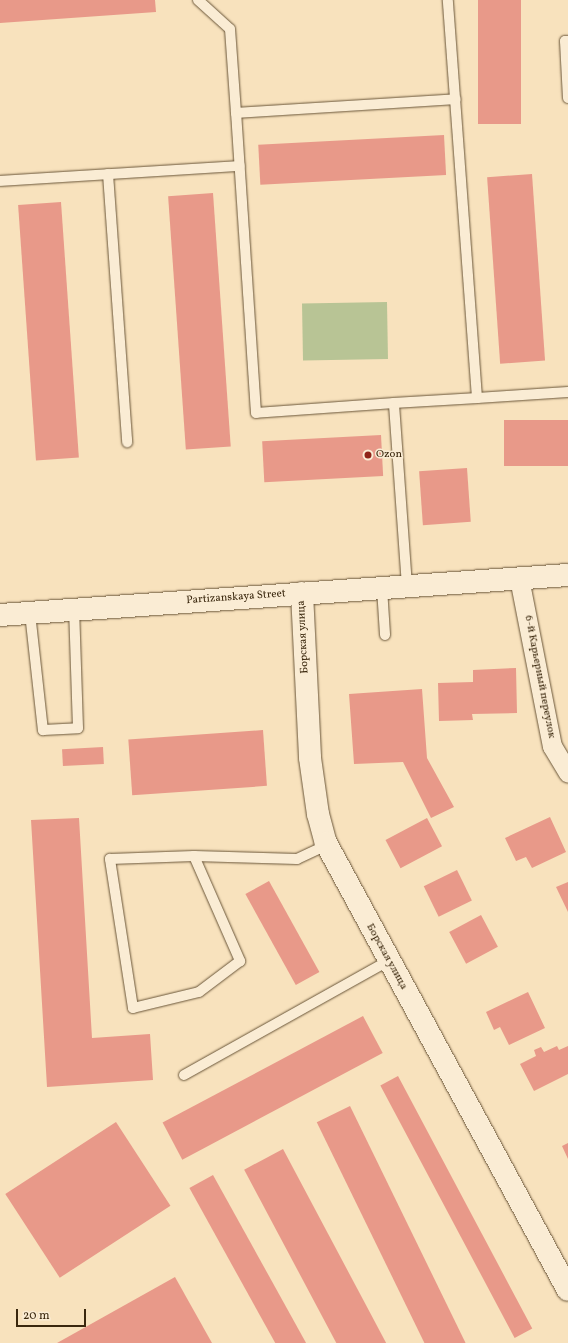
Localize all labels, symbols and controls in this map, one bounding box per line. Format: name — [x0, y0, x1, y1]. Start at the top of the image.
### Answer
place label: Ozon — [376, 448, 402, 462]
marker: Ozon — [363, 450, 373, 460]
street label: Partizanskaya Street — [186, 588, 286, 608]
street label: Борская улица — [295, 600, 313, 674]
street label: 6-й Карьерный переулок — [521, 614, 557, 740]
street label: Борская улица — [362, 922, 410, 992]
scale bar — [18, 1301, 88, 1327]
text: 20 m — [23, 1308, 50, 1324]

